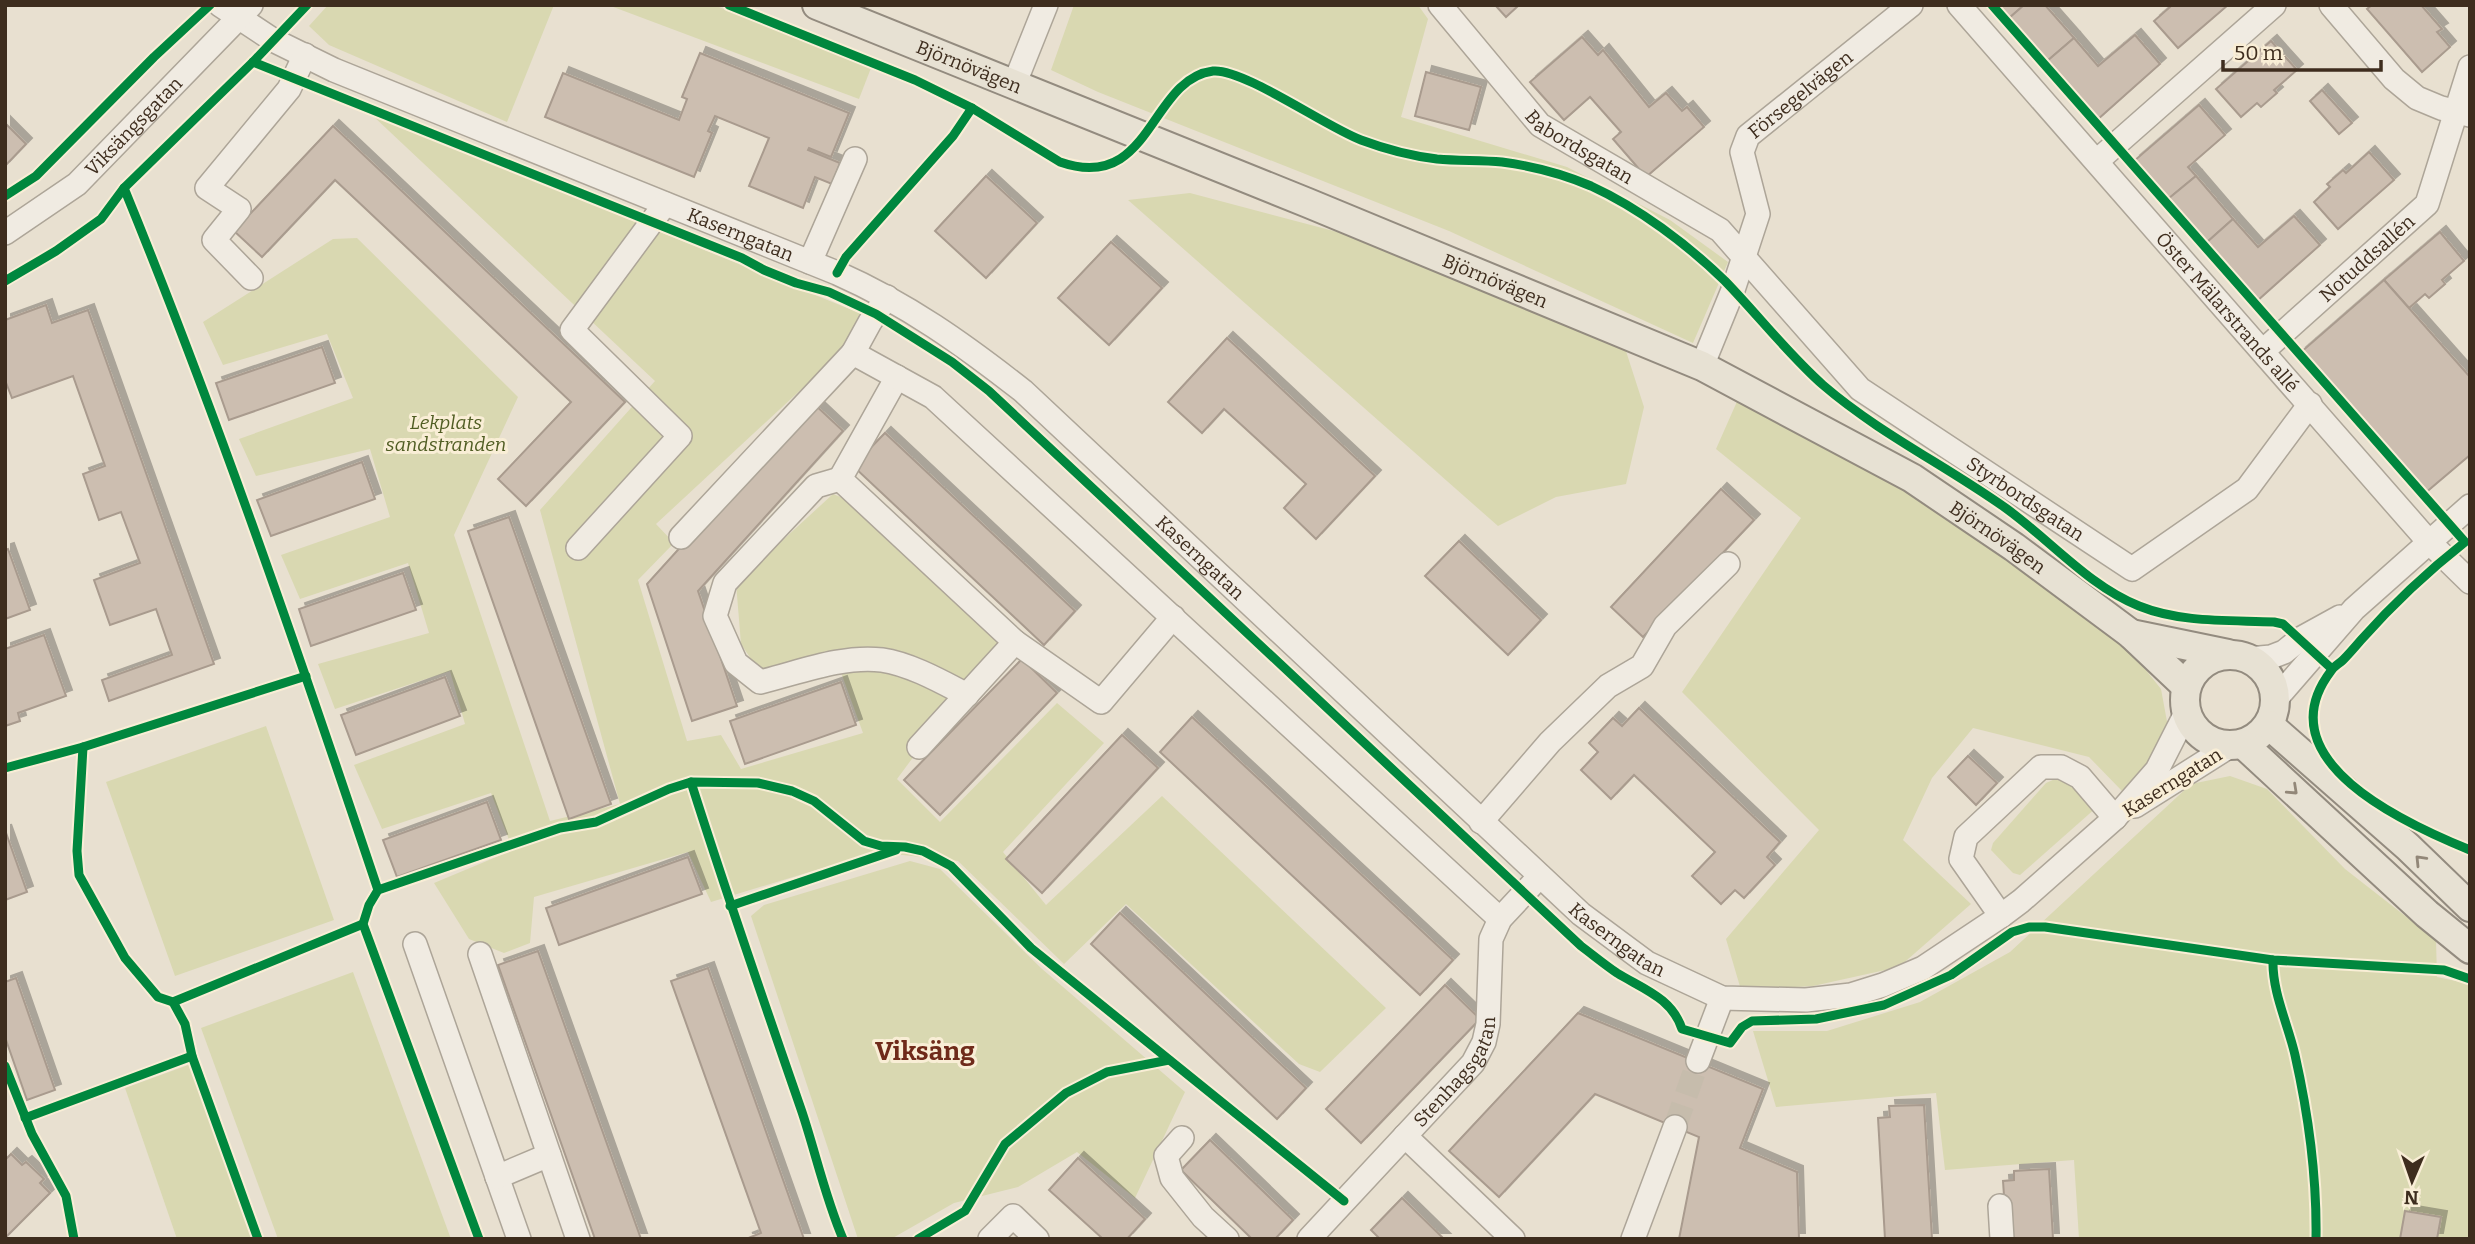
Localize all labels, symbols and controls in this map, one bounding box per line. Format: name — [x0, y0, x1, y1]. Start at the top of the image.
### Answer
scale bar — [2223, 28, 2380, 72]
street label: Björnövägen — [913, 35, 1025, 98]
text: 50 m — [2234, 40, 2283, 66]
street label: Försegelvägen — [1744, 46, 1857, 143]
street label: Viksängsgatan — [80, 72, 187, 181]
street label: Babordsgatan — [1520, 105, 1637, 189]
street label: Kaserngatan — [684, 203, 797, 266]
street label: Notuddsallén — [2315, 210, 2419, 307]
street label: Öster Mälarstrands allé — [2151, 227, 2304, 397]
street label: Björnövägen — [1439, 249, 1551, 313]
park label: Lekplats sandstranden — [386, 411, 506, 456]
street label: Styrbordsgatan — [1962, 452, 2088, 546]
street label: Björnövägen — [1945, 496, 2050, 579]
street label: Kaserngatan — [1151, 511, 1249, 605]
street label: Kaserngatan — [2118, 743, 2226, 822]
one-way arrow — [2285, 782, 2298, 794]
one-way arrow — [2416, 856, 2429, 869]
street label: Kaserngatan — [1564, 898, 1668, 982]
street label: Stenhagsgatan — [1409, 1016, 1500, 1132]
district label: Viksäng — [875, 1036, 975, 1067]
north arrow — [2377, 1146, 2447, 1216]
text: N — [2403, 1186, 2419, 1209]

